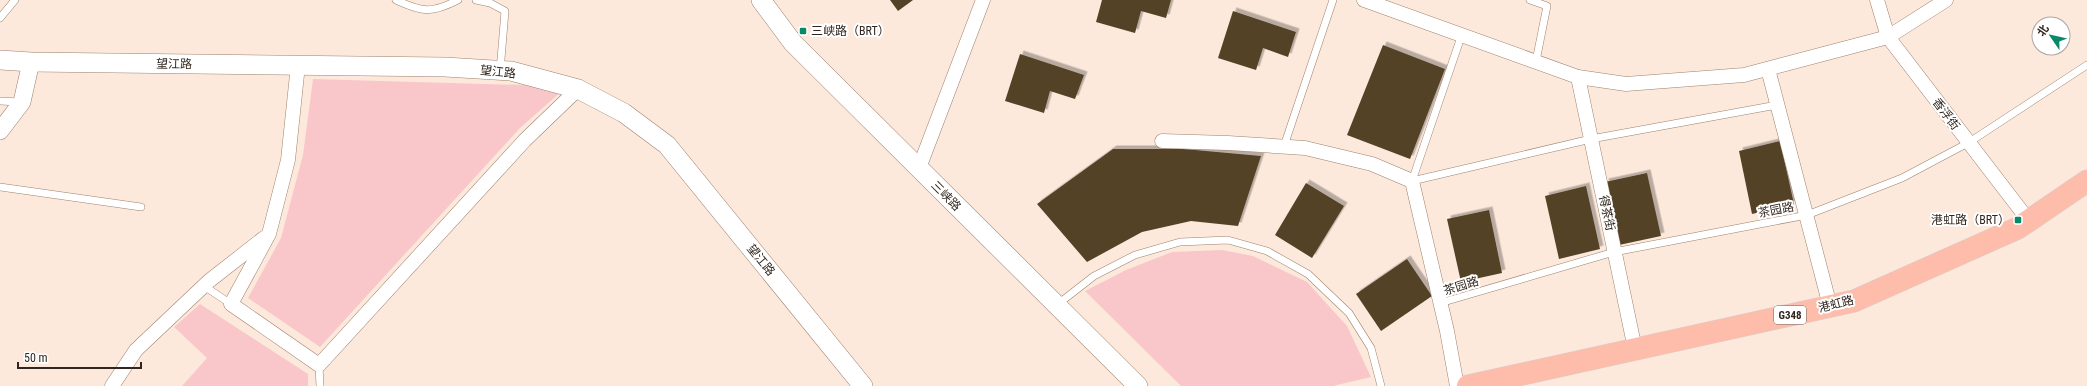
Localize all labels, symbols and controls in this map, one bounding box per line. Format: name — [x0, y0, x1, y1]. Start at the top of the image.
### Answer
north arrow — [2031, 16, 2071, 56]
text: 北 — [2035, 22, 2052, 39]
place label: 三峡路（BRT） — [811, 24, 890, 38]
marker: 三峡路（BRT） — [798, 26, 808, 36]
street label: 望江路 — [156, 57, 192, 71]
street label: 望江路 — [479, 63, 517, 81]
street label: 香浮街 — [1930, 95, 1962, 133]
street label: 三峡路 — [928, 178, 964, 214]
street label: 得茶街 — [1596, 194, 1618, 232]
street label: 茶园路 — [1757, 200, 1795, 220]
place label: 港虹路（BRT） — [1931, 213, 2010, 227]
marker: 港虹路（BRT） — [2013, 215, 2023, 225]
street label: 望江路 — [744, 242, 778, 278]
street label: 茶园路 — [1442, 274, 1480, 298]
street label: 港虹路 — [1817, 293, 1855, 315]
road number: G348 — [1774, 306, 1806, 324]
scale bar — [18, 344, 141, 370]
text: 50 m — [24, 351, 48, 365]

